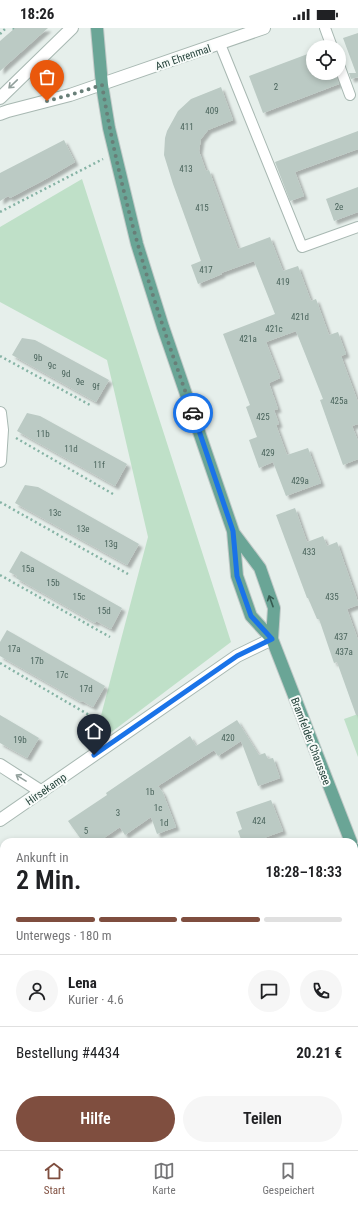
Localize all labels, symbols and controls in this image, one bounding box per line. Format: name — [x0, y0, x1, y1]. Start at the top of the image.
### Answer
text: 18:26 — [20, 5, 54, 23]
map controls — [306, 40, 346, 80]
button: locate — [306, 40, 346, 80]
street label: Am Ehrenmal — [154, 42, 213, 73]
pin — [30, 60, 64, 101]
icon: bag — [36, 66, 58, 88]
one-way arrow — [8, 80, 19, 89]
house number: 2 — [274, 82, 279, 92]
house number: 409 — [205, 106, 219, 116]
house number: 411 — [180, 122, 194, 132]
house number: 413 — [179, 164, 193, 174]
house number: 2e — [335, 202, 343, 212]
house number: 415 — [195, 203, 209, 213]
house number: 417 — [199, 265, 213, 275]
house number: 419 — [276, 277, 290, 287]
house number: 421d — [291, 312, 309, 322]
house number: 421c — [265, 324, 283, 334]
house number: 421a — [239, 334, 257, 344]
house number: 9b — [34, 353, 43, 363]
house number: 9c — [48, 361, 56, 371]
house number: 9d — [62, 369, 70, 379]
house number: 9e — [76, 377, 84, 387]
house number: 9f — [92, 382, 100, 392]
courier — [173, 393, 213, 433]
house number: 425a — [330, 396, 348, 406]
icon: car — [182, 402, 204, 424]
house number: 425 — [256, 412, 270, 422]
house number: 11b — [36, 429, 50, 439]
house number: 11d — [64, 444, 78, 454]
house number: 429 — [261, 448, 275, 458]
house number: 11f — [93, 460, 105, 470]
house number: 429a — [291, 476, 309, 486]
house number: 13c — [48, 508, 62, 518]
house number: 13e — [76, 524, 90, 534]
house number: 13g — [104, 539, 118, 549]
house number: 433 — [302, 547, 316, 557]
house number: 15a — [21, 564, 35, 574]
house number: 15b — [46, 578, 60, 588]
house number: 15c — [72, 592, 86, 602]
house number: 435 — [325, 592, 339, 602]
one-way arrow — [267, 595, 275, 607]
house number: 15d — [97, 606, 111, 616]
house number: 437 — [334, 632, 348, 642]
house number: 17a — [7, 644, 21, 654]
house number: 437a — [335, 647, 353, 657]
house number: 17b — [30, 656, 44, 666]
house number: 17c — [55, 670, 69, 680]
house number: 17d — [79, 684, 93, 694]
street label: Bramfelder Chaussee — [288, 696, 333, 787]
pin — [77, 714, 111, 755]
icon: home — [83, 720, 105, 742]
house number: 420 — [221, 733, 235, 743]
house number: 19b — [13, 735, 27, 745]
street label: Hirsekamp — [23, 771, 69, 808]
one-way arrow — [15, 774, 27, 782]
house number: 1b — [146, 787, 155, 797]
house number: 1c — [154, 803, 162, 813]
house number: 3 — [116, 808, 120, 818]
house number: 424 — [252, 816, 266, 826]
house number: 1d — [160, 818, 168, 828]
house number: 5 — [84, 826, 89, 836]
text: Ankunft in — [16, 850, 68, 865]
text: 18:28–18:33 — [265, 863, 342, 881]
text: 2 Min. — [16, 865, 81, 895]
text: Unterwegs · 180 m — [16, 928, 112, 943]
button: person — [16, 970, 58, 1012]
button: chat — [248, 970, 290, 1012]
button: phone — [300, 970, 342, 1012]
text: Lena — [68, 974, 97, 992]
text: Kurier · 4.6 — [68, 992, 124, 1007]
text: Bestellung #4434 — [16, 1044, 120, 1062]
text: 20.21 € — [296, 1044, 342, 1062]
button: Hilfe — [16, 1096, 175, 1142]
button: Teilen — [183, 1096, 342, 1142]
tab: Start — [43, 1160, 65, 1197]
tab: Karte — [152, 1160, 176, 1197]
tab: Gespeichert — [262, 1160, 315, 1197]

